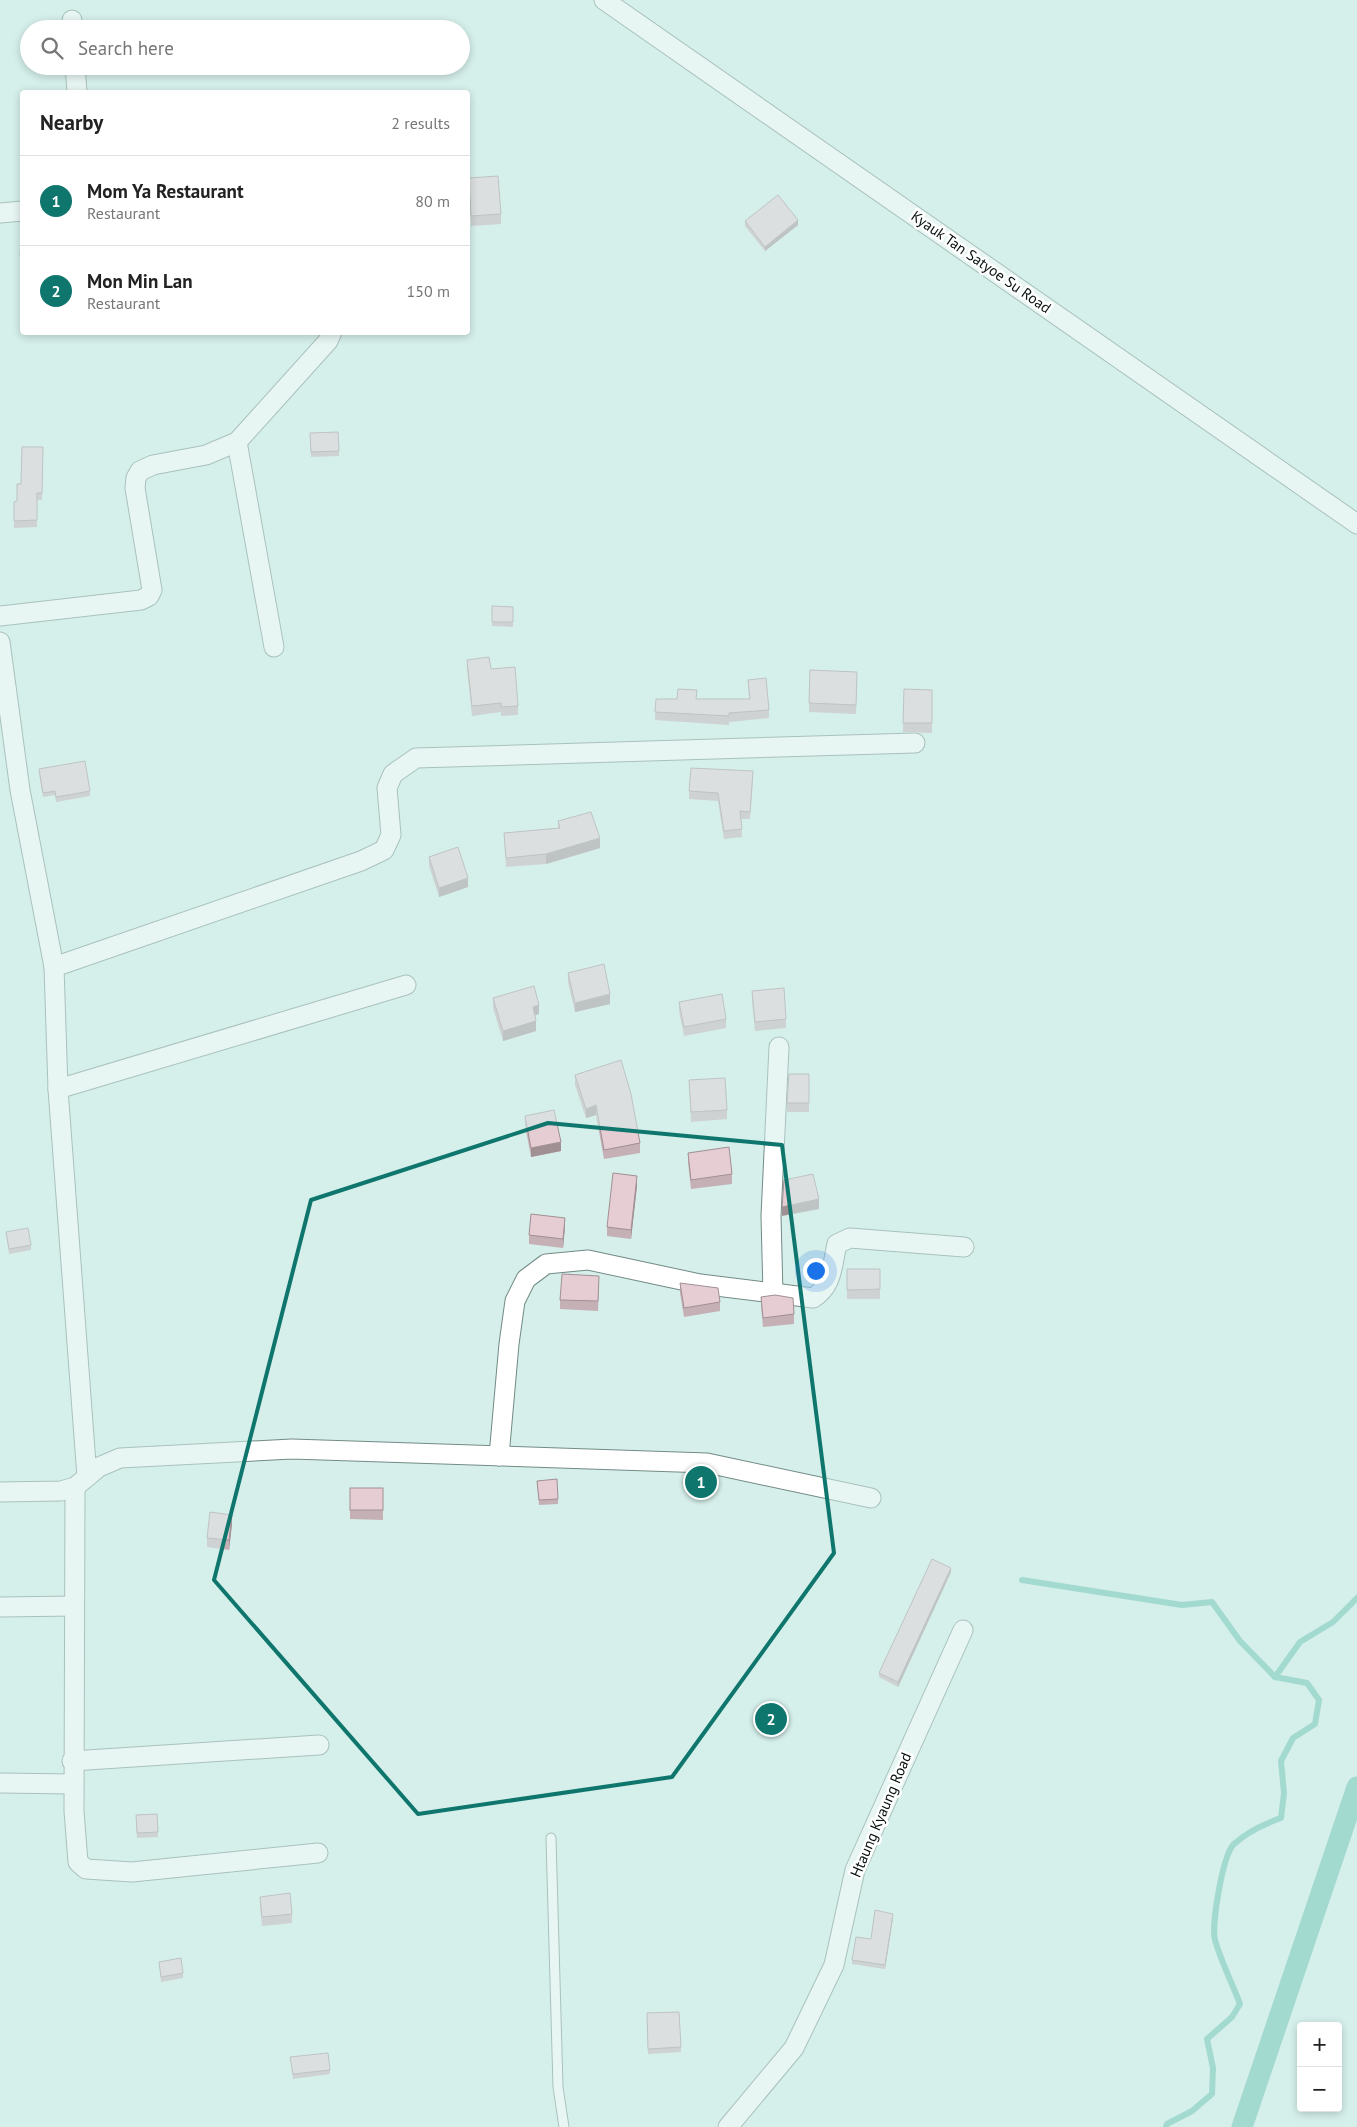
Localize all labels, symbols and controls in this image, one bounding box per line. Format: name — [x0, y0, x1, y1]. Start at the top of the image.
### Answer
search box — [20, 20, 470, 75]
icon: search — [38, 34, 66, 62]
text: Search here — [78, 36, 174, 60]
text: Nearby — [40, 109, 103, 136]
text: 2 results — [391, 113, 450, 133]
text: Mom Ya Restaurant — [87, 179, 244, 203]
text: 1 — [51, 191, 61, 211]
text: 80 m — [415, 191, 450, 211]
text: Restaurant — [87, 203, 160, 223]
street label: Kyauk Tan Satyoe Su Road — [908, 206, 1055, 317]
text: Mon Min Lan — [87, 269, 193, 293]
text: 2 — [51, 281, 61, 301]
text: 150 m — [407, 281, 450, 301]
text: Restaurant — [87, 293, 160, 313]
your location — [803, 1258, 829, 1284]
pin: 1 — [685, 1463, 717, 1501]
pin: 2 — [755, 1700, 787, 1738]
street label: Htaung Kyaung Road — [846, 1749, 915, 1880]
map controls — [1297, 2022, 1342, 2112]
button: + — [1297, 2022, 1342, 2067]
button: − — [1297, 2067, 1342, 2112]

